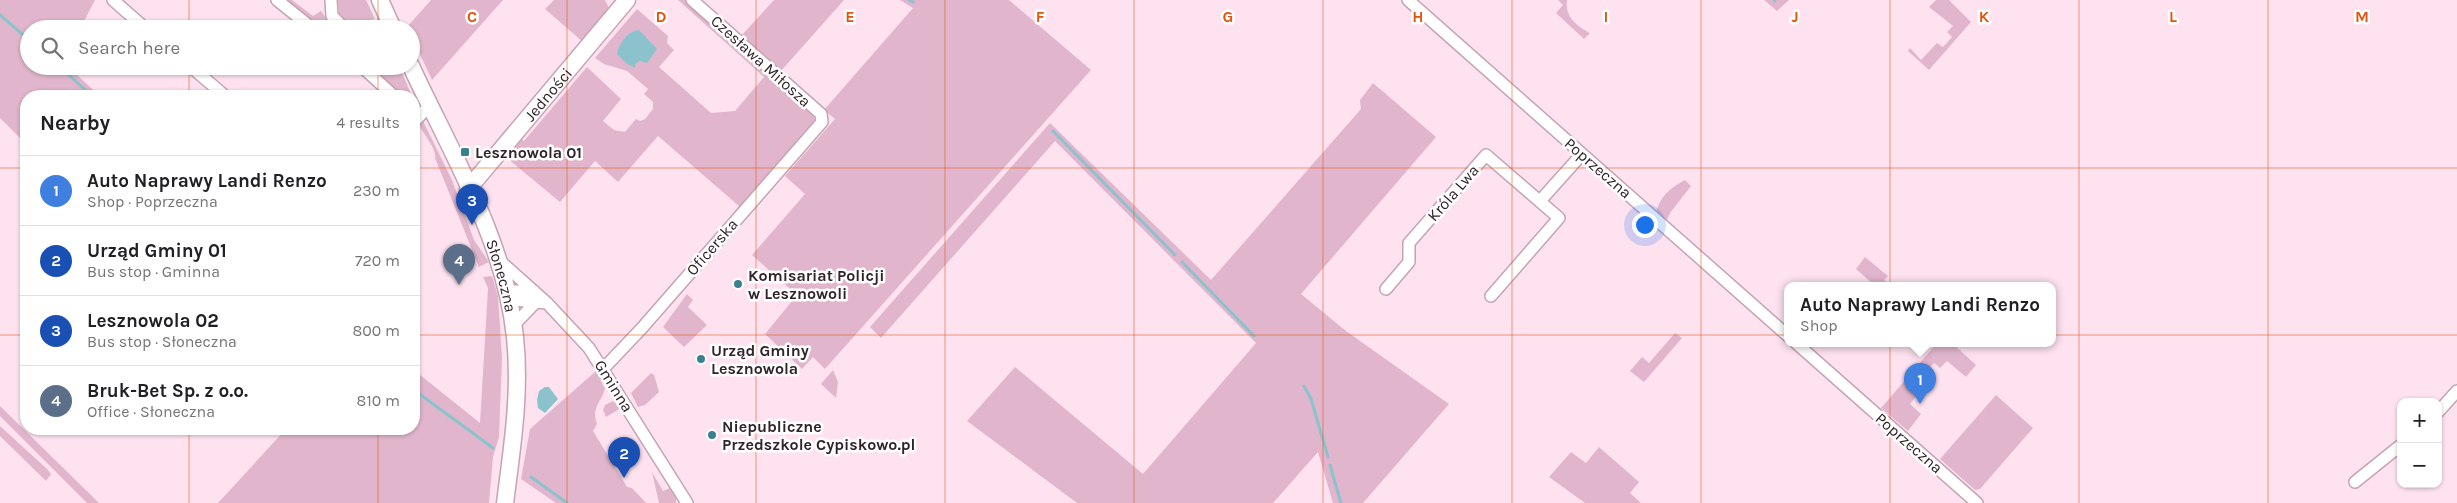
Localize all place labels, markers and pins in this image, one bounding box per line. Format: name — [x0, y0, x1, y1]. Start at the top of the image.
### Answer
place label: Lesznowola 01 — [475, 143, 582, 162]
marker: Lesznowola 01 — [459, 146, 471, 158]
pin: 3 — [456, 184, 488, 225]
pin: 4 — [443, 244, 475, 285]
place label: Komisariat Policji w Lesznowoli — [748, 266, 885, 303]
marker: Komisariat Policji w Lesznowoli — [732, 278, 744, 290]
place label: Urząd Gminy Lesznowola — [711, 341, 809, 378]
marker: Urząd Gminy Lesznowola — [695, 353, 707, 365]
pin: 1 — [1904, 363, 1936, 404]
place label: Niepubliczne Przedszkole Cypiskowo.pl — [722, 417, 916, 454]
marker: Niepubliczne Przedszkole Cypiskowo.pl — [706, 429, 718, 441]
pin: 2 — [608, 437, 640, 478]

